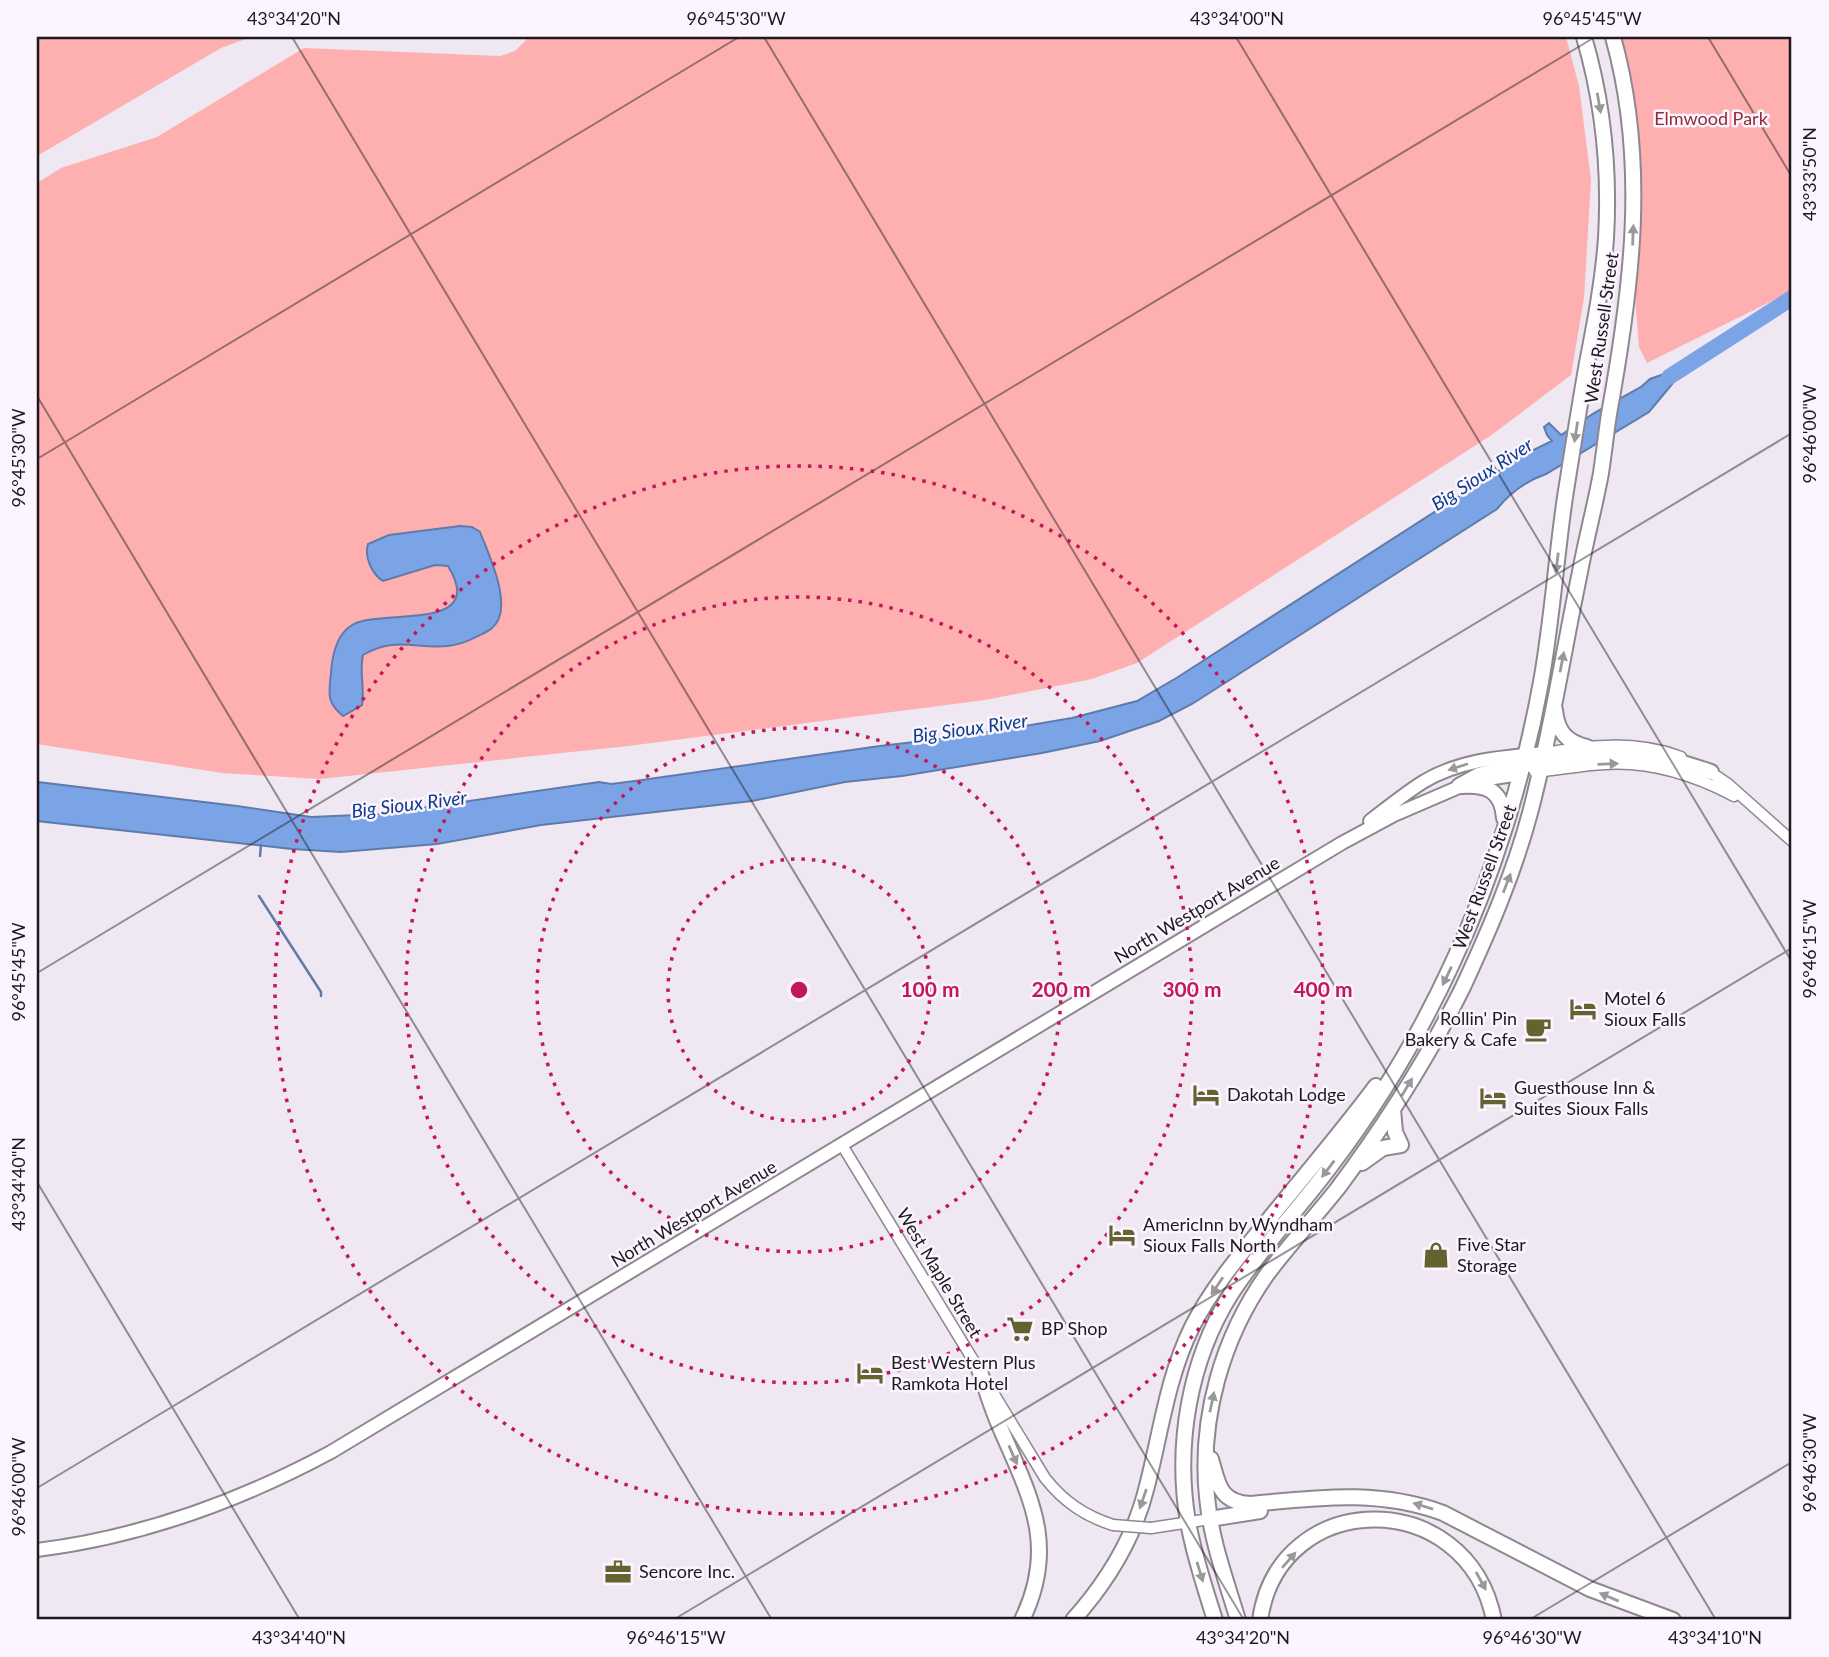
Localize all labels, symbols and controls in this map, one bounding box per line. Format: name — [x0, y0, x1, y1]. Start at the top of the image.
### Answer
text: 43°34'20"N — [247, 7, 341, 29]
text: 96°45'30"W — [686, 7, 786, 29]
text: 43°34'00"N — [1190, 7, 1284, 29]
text: 96°45'45"W — [1542, 7, 1642, 29]
one-way arrow — [1594, 92, 1605, 114]
park label: Elmwood Park — [1654, 107, 1769, 129]
text: 43°33'50"N — [1798, 127, 1820, 221]
one-way arrow — [1628, 223, 1639, 245]
street label: West Russell Street — [1580, 250, 1623, 405]
text: 96°46'00"W — [1798, 384, 1820, 484]
text: 96°45'30"W — [7, 408, 29, 508]
one-way arrow — [1570, 421, 1581, 443]
water label: Big Sioux River — [1427, 432, 1537, 515]
one-way arrow — [1551, 552, 1562, 574]
one-way arrow — [1557, 651, 1568, 673]
water label: Big Sioux River — [911, 708, 1030, 747]
one-way arrow — [1597, 758, 1619, 770]
one-way arrow — [1448, 762, 1469, 773]
water label: Big Sioux River — [350, 785, 468, 822]
street label: West Russell Street — [1448, 801, 1521, 952]
street label: North Westport Avenue — [1110, 851, 1283, 967]
one-way arrow — [1502, 872, 1513, 893]
text: 96°46'15"W — [1798, 899, 1820, 999]
text: 96°45'45"W — [7, 922, 29, 1022]
one-way arrow — [1441, 966, 1452, 986]
text: 100 m — [900, 976, 960, 1001]
text: 200 m — [1031, 976, 1091, 1001]
text: 300 m — [1162, 976, 1222, 1001]
text: 400 m — [1293, 976, 1353, 1001]
centre of rings — [787, 978, 811, 1002]
place label: Motel 6 Sioux Falls — [1604, 987, 1686, 1030]
hotel icon: Motel 6 Sioux Falls — [1568, 994, 1598, 1024]
place label: Rollin' Pin Bakery & Cafe — [1405, 1007, 1517, 1050]
cafe icon: Rollin' Pin Bakery & Cafe — [1523, 1014, 1553, 1044]
place label: Guesthouse Inn & Suites Sioux Falls — [1514, 1076, 1656, 1119]
one-way arrow — [1401, 1077, 1413, 1096]
hotel icon: Dakotah Lodge — [1191, 1080, 1221, 1110]
place label: Dakotah Lodge — [1227, 1083, 1346, 1105]
hotel icon: Guesthouse Inn & Suites Sioux Falls — [1478, 1083, 1508, 1113]
text: 43°34'40"N — [7, 1137, 29, 1231]
street label: North Westport Avenue — [607, 1155, 780, 1271]
one-way arrow — [1320, 1160, 1335, 1178]
street label: West Maple Street — [893, 1204, 987, 1342]
place label: AmericInn by Wyndham Sioux Falls North — [1143, 1213, 1333, 1256]
hotel icon: AmericInn by Wyndham Sioux Falls North — [1107, 1220, 1137, 1250]
place label: Five Star Storage — [1457, 1233, 1526, 1276]
shop icon: Five Star Storage — [1421, 1240, 1451, 1270]
one-way arrow — [1210, 1276, 1223, 1296]
supermarket icon: BP Shop — [1005, 1314, 1035, 1344]
place label: BP Shop — [1041, 1317, 1108, 1339]
place label: Best Western Plus Ramkota Hotel — [891, 1351, 1036, 1394]
hotel icon: Best Western Plus Ramkota Hotel — [855, 1358, 885, 1388]
one-way arrow — [1207, 1391, 1218, 1413]
text: 96°46'30"W — [1798, 1413, 1820, 1513]
text: 96°46'00"W — [7, 1437, 29, 1537]
one-way arrow — [1008, 1445, 1019, 1466]
one-way arrow — [1137, 1489, 1148, 1510]
one-way arrow — [1412, 1501, 1433, 1511]
one-way arrow — [1281, 1551, 1296, 1568]
office icon: Sencore Inc. — [603, 1557, 633, 1587]
place label: Sencore Inc. — [639, 1560, 735, 1582]
one-way arrow — [1196, 1562, 1206, 1583]
one-way arrow — [1475, 1571, 1486, 1591]
one-way arrow — [1599, 1591, 1619, 1603]
text: 43°34'40"N — [252, 1626, 346, 1648]
text: 96°46'15"W — [626, 1626, 726, 1648]
text: 43°34'20"N — [1196, 1626, 1290, 1648]
text: 96°46'30"W — [1482, 1626, 1582, 1648]
text: 43°34'10"N — [1668, 1626, 1762, 1648]

